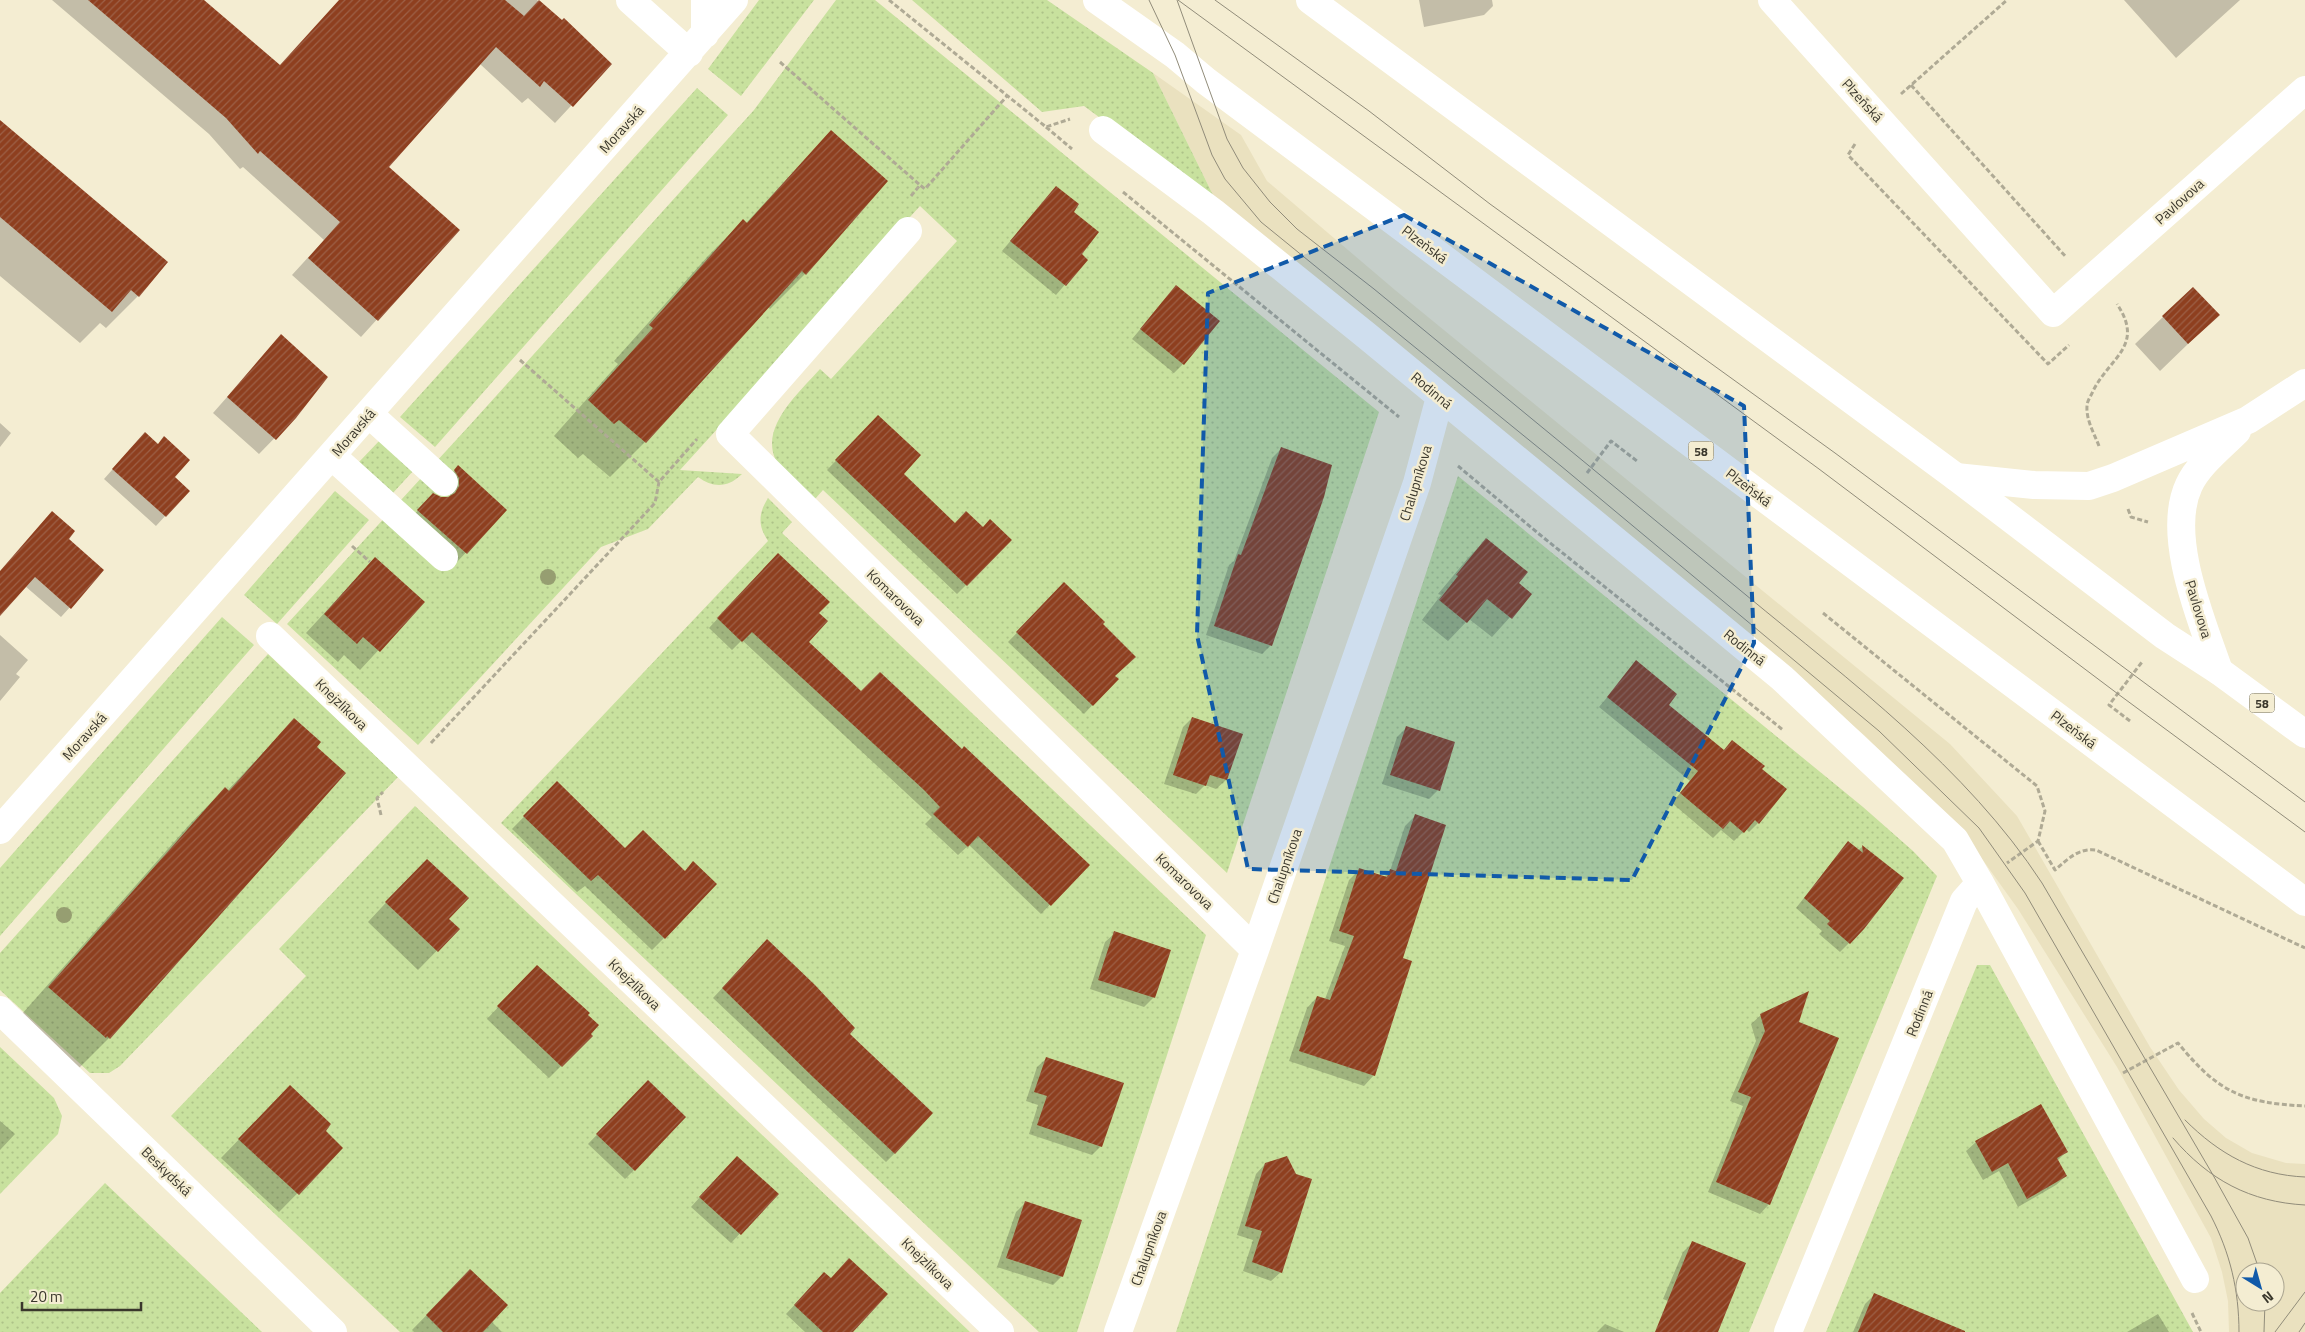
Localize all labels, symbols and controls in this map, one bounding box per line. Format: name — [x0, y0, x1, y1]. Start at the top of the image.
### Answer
street label: Plzeňská — [1838, 73, 1888, 127]
street label: Moravská — [594, 101, 648, 157]
street label: Pavlovova — [2150, 173, 2208, 229]
street label: Plzeňská — [1398, 220, 1452, 268]
street label: Rodinná — [1407, 366, 1457, 414]
street label: Moravská — [326, 403, 380, 461]
street label: Chalupníkova — [1394, 442, 1436, 524]
road number: 58 — [1688, 442, 1714, 461]
street label: Plzeňská — [1722, 463, 1776, 511]
street label: Komarovova — [862, 564, 930, 630]
street label: Pavlovova — [2180, 577, 2218, 641]
street label: Rodinná — [1720, 624, 1770, 670]
street label: Knejzlíkova — [311, 674, 373, 734]
road number: 58 — [2250, 694, 2274, 712]
street label: Plzeňská — [2047, 705, 2101, 753]
street label: Moravská — [57, 708, 111, 764]
street label: Chalupníkova — [1261, 826, 1307, 906]
street label: Komarovova — [1151, 848, 1219, 914]
street label: Knejzlíkova — [604, 954, 666, 1014]
street label: Rodinná — [1900, 987, 1938, 1039]
street label: Beskydská — [137, 1142, 197, 1200]
street label: Chalupníkova — [1125, 1208, 1171, 1288]
street label: Knejzlíkova — [897, 1233, 959, 1293]
north arrow — [2235, 1262, 2285, 1312]
scale bar — [22, 1280, 141, 1312]
text: 20 m — [30, 1285, 63, 1308]
text: N — [2258, 1286, 2278, 1309]

